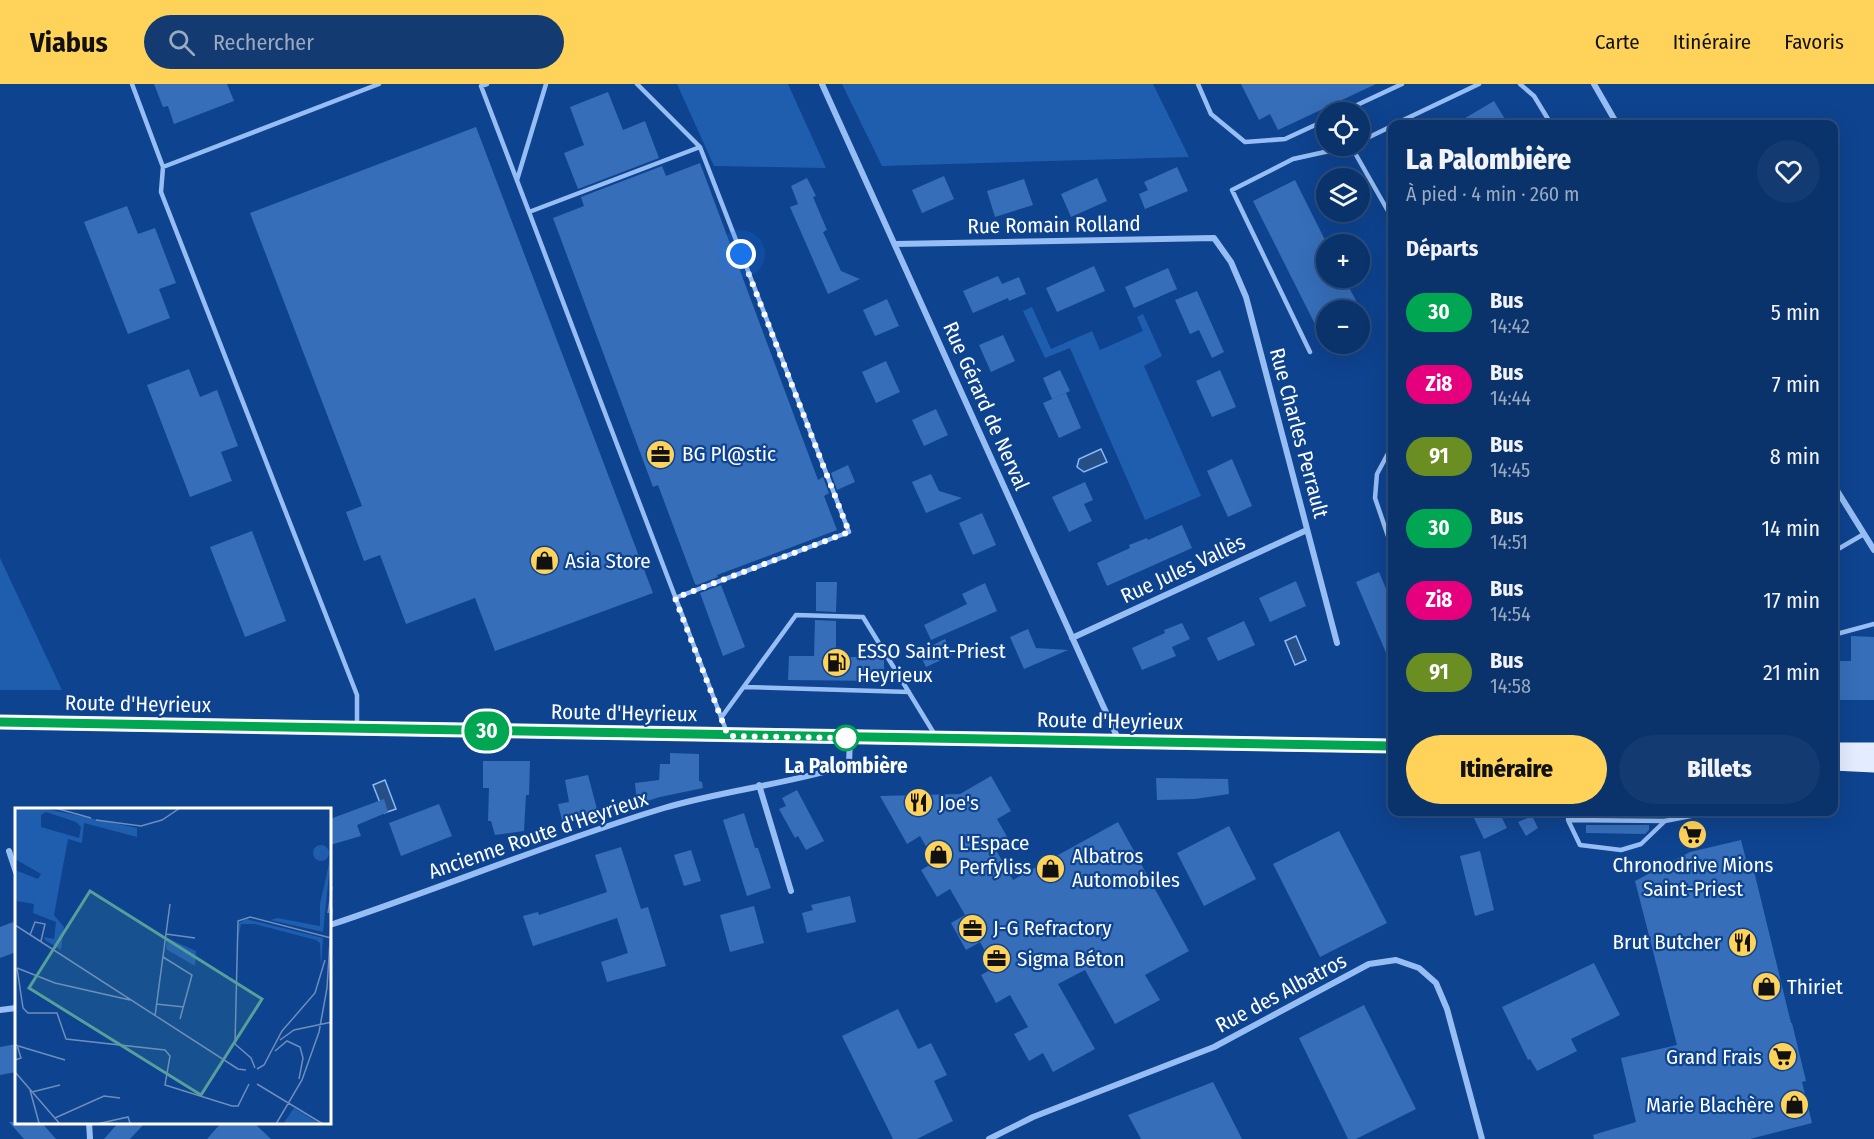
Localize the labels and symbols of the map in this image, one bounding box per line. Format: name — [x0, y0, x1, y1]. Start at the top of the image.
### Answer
street label: Rue Romain Rolland — [967, 210, 1141, 240]
your location — [726, 239, 756, 269]
street label: Rue Gérard de Nerval — [937, 318, 1035, 495]
street label: Rue Charles Perrault — [1264, 345, 1334, 521]
office icon: BG Pl@stic — [645, 438, 677, 470]
place label: BG Pl@stic — [682, 441, 776, 467]
street label: Rue Jules Vallès — [1117, 529, 1249, 609]
shop icon: Asia Store — [528, 545, 560, 577]
place label: Asia Store — [565, 548, 651, 574]
place label: ESSO Saint-Priest Heyrieux — [857, 638, 1006, 688]
fuel station icon: ESSO Saint-Priest Heyrieux — [820, 647, 852, 679]
street label: Route d'Heyrieux — [65, 690, 212, 718]
street label: Route d'Heyrieux — [551, 699, 698, 727]
street label: Route d'Heyrieux — [1037, 707, 1184, 735]
line badge: 30 — [460, 712, 514, 750]
marker: La Palombière — [833, 725, 859, 751]
place label: La Palombière — [784, 753, 908, 779]
street label: Ancienne Route d'Heyrieux — [425, 785, 652, 885]
restaurant icon: Joe's — [902, 787, 934, 819]
place label: Joe's — [939, 790, 979, 816]
inset map — [15, 808, 332, 1124]
supermarket icon: Chronodrive Mions Saint-Priest — [1677, 818, 1709, 850]
place label: L'Espace Perfyliss — [959, 830, 1031, 880]
shop icon: L'Espace Perfyliss — [922, 839, 954, 871]
place label: Albatros Automobiles — [1072, 843, 1180, 893]
shop icon: Albatros Automobiles — [1035, 852, 1067, 884]
place label: Chronodrive Mions Saint-Priest — [1612, 852, 1774, 902]
office icon: J-G Refractory — [956, 912, 988, 944]
place label: J-G Refractory — [993, 915, 1112, 941]
restaurant icon: Brut Butcher — [1726, 926, 1758, 958]
place label: Brut Butcher — [1613, 929, 1722, 955]
office icon: Sigma Béton — [980, 943, 1012, 975]
place label: Sigma Béton — [1017, 946, 1124, 972]
street label: Rue des Albatros — [1211, 948, 1351, 1038]
shop icon: Thiriet — [1750, 971, 1782, 1003]
place label: Thiriet — [1787, 974, 1843, 1000]
supermarket icon: Grand Frais — [1767, 1041, 1799, 1073]
place label: Grand Frais — [1666, 1044, 1762, 1070]
shop icon: Marie Blachère — [1779, 1089, 1811, 1121]
place label: Marie Blachère — [1646, 1092, 1774, 1118]

